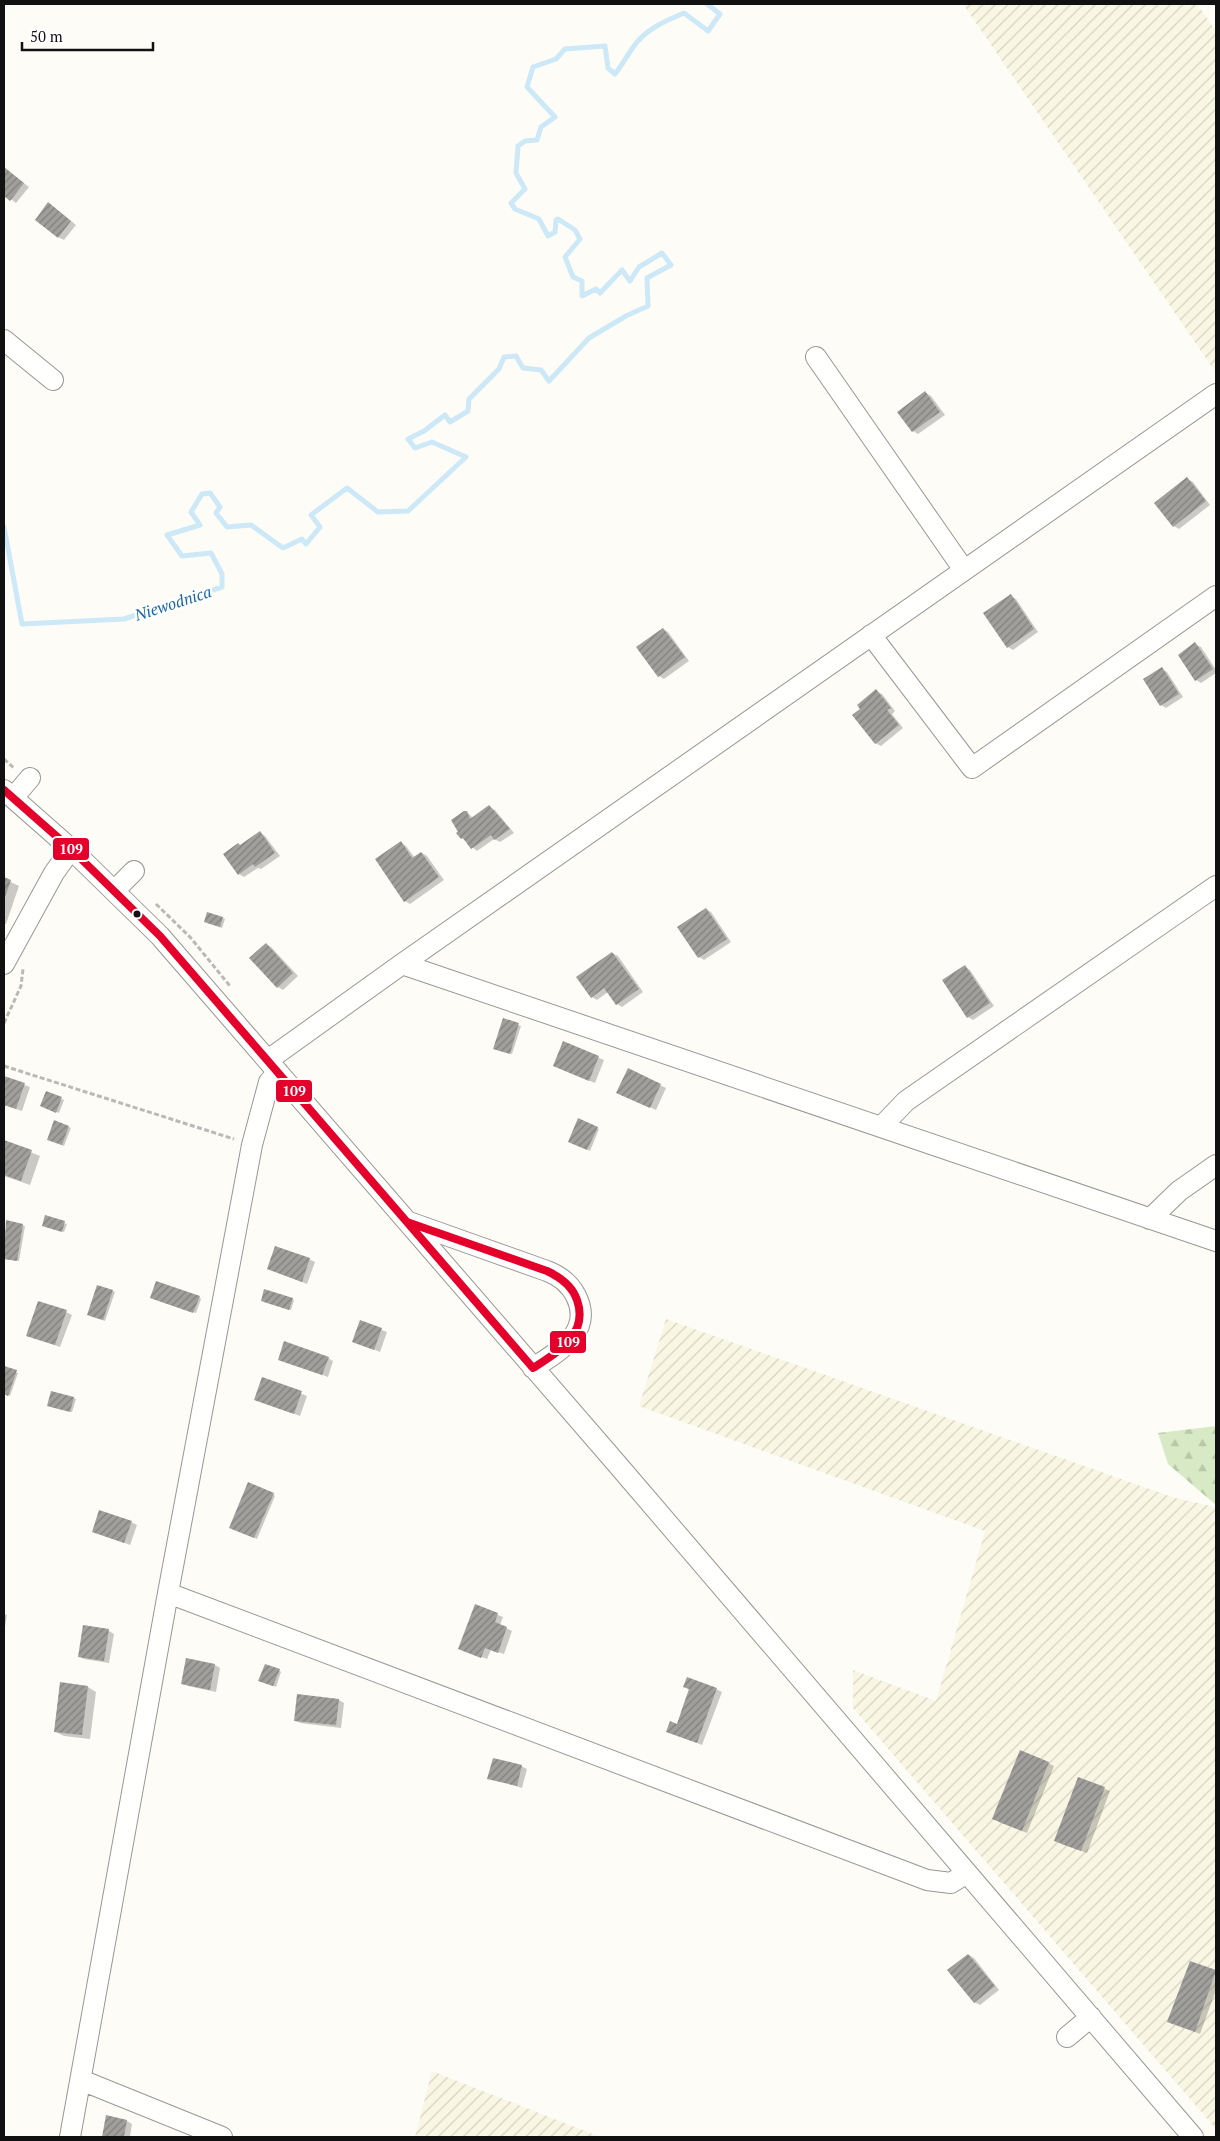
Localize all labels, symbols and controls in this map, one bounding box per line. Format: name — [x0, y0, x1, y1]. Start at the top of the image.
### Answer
scale bar — [22, 20, 154, 52]
text: 50 m — [30, 26, 63, 46]
water label: Niewodnica — [131, 580, 214, 626]
line badge: 109 — [52, 837, 90, 861]
text: 109 — [59, 839, 83, 858]
unlabelled marker — [132, 909, 142, 919]
line badge: 109 — [275, 1079, 313, 1103]
text: 109 — [282, 1081, 306, 1100]
line badge: 109 — [549, 1330, 587, 1354]
text: 109 — [556, 1332, 580, 1351]

